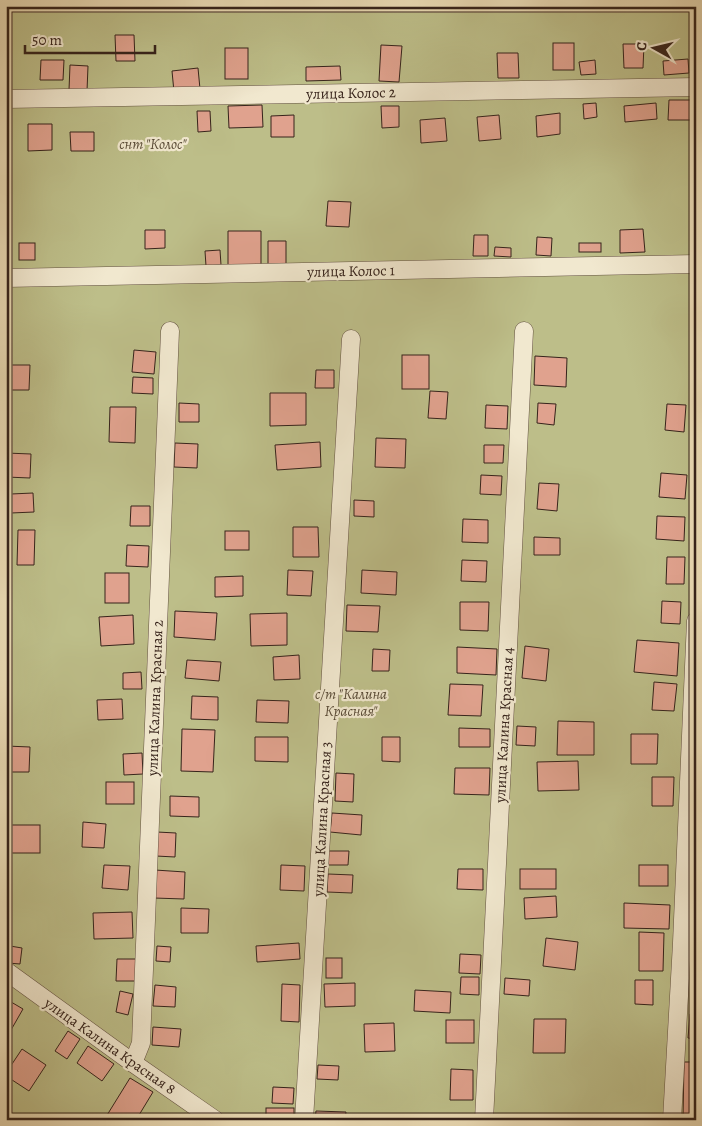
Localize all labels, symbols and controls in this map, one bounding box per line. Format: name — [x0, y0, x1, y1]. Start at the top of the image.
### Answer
scale bar — [25, 22, 155, 54]
north arrow — [630, 22, 680, 72]
text: 50 m — [32, 30, 62, 50]
text: С — [632, 40, 652, 52]
street label: улица Колос 2 — [305, 82, 396, 104]
park label: снт "Колос" — [119, 134, 187, 154]
street label: улица Колос 1 — [306, 260, 395, 282]
street label: улица Калина Красная 2 — [142, 620, 168, 777]
street label: улица Калина Красная 4 — [490, 647, 518, 804]
park label: с/т "Калина Красная" — [315, 684, 387, 721]
street label: улица Калина Красная 3 — [308, 741, 336, 898]
street label: улица Калина Красная 8 — [39, 992, 180, 1099]

